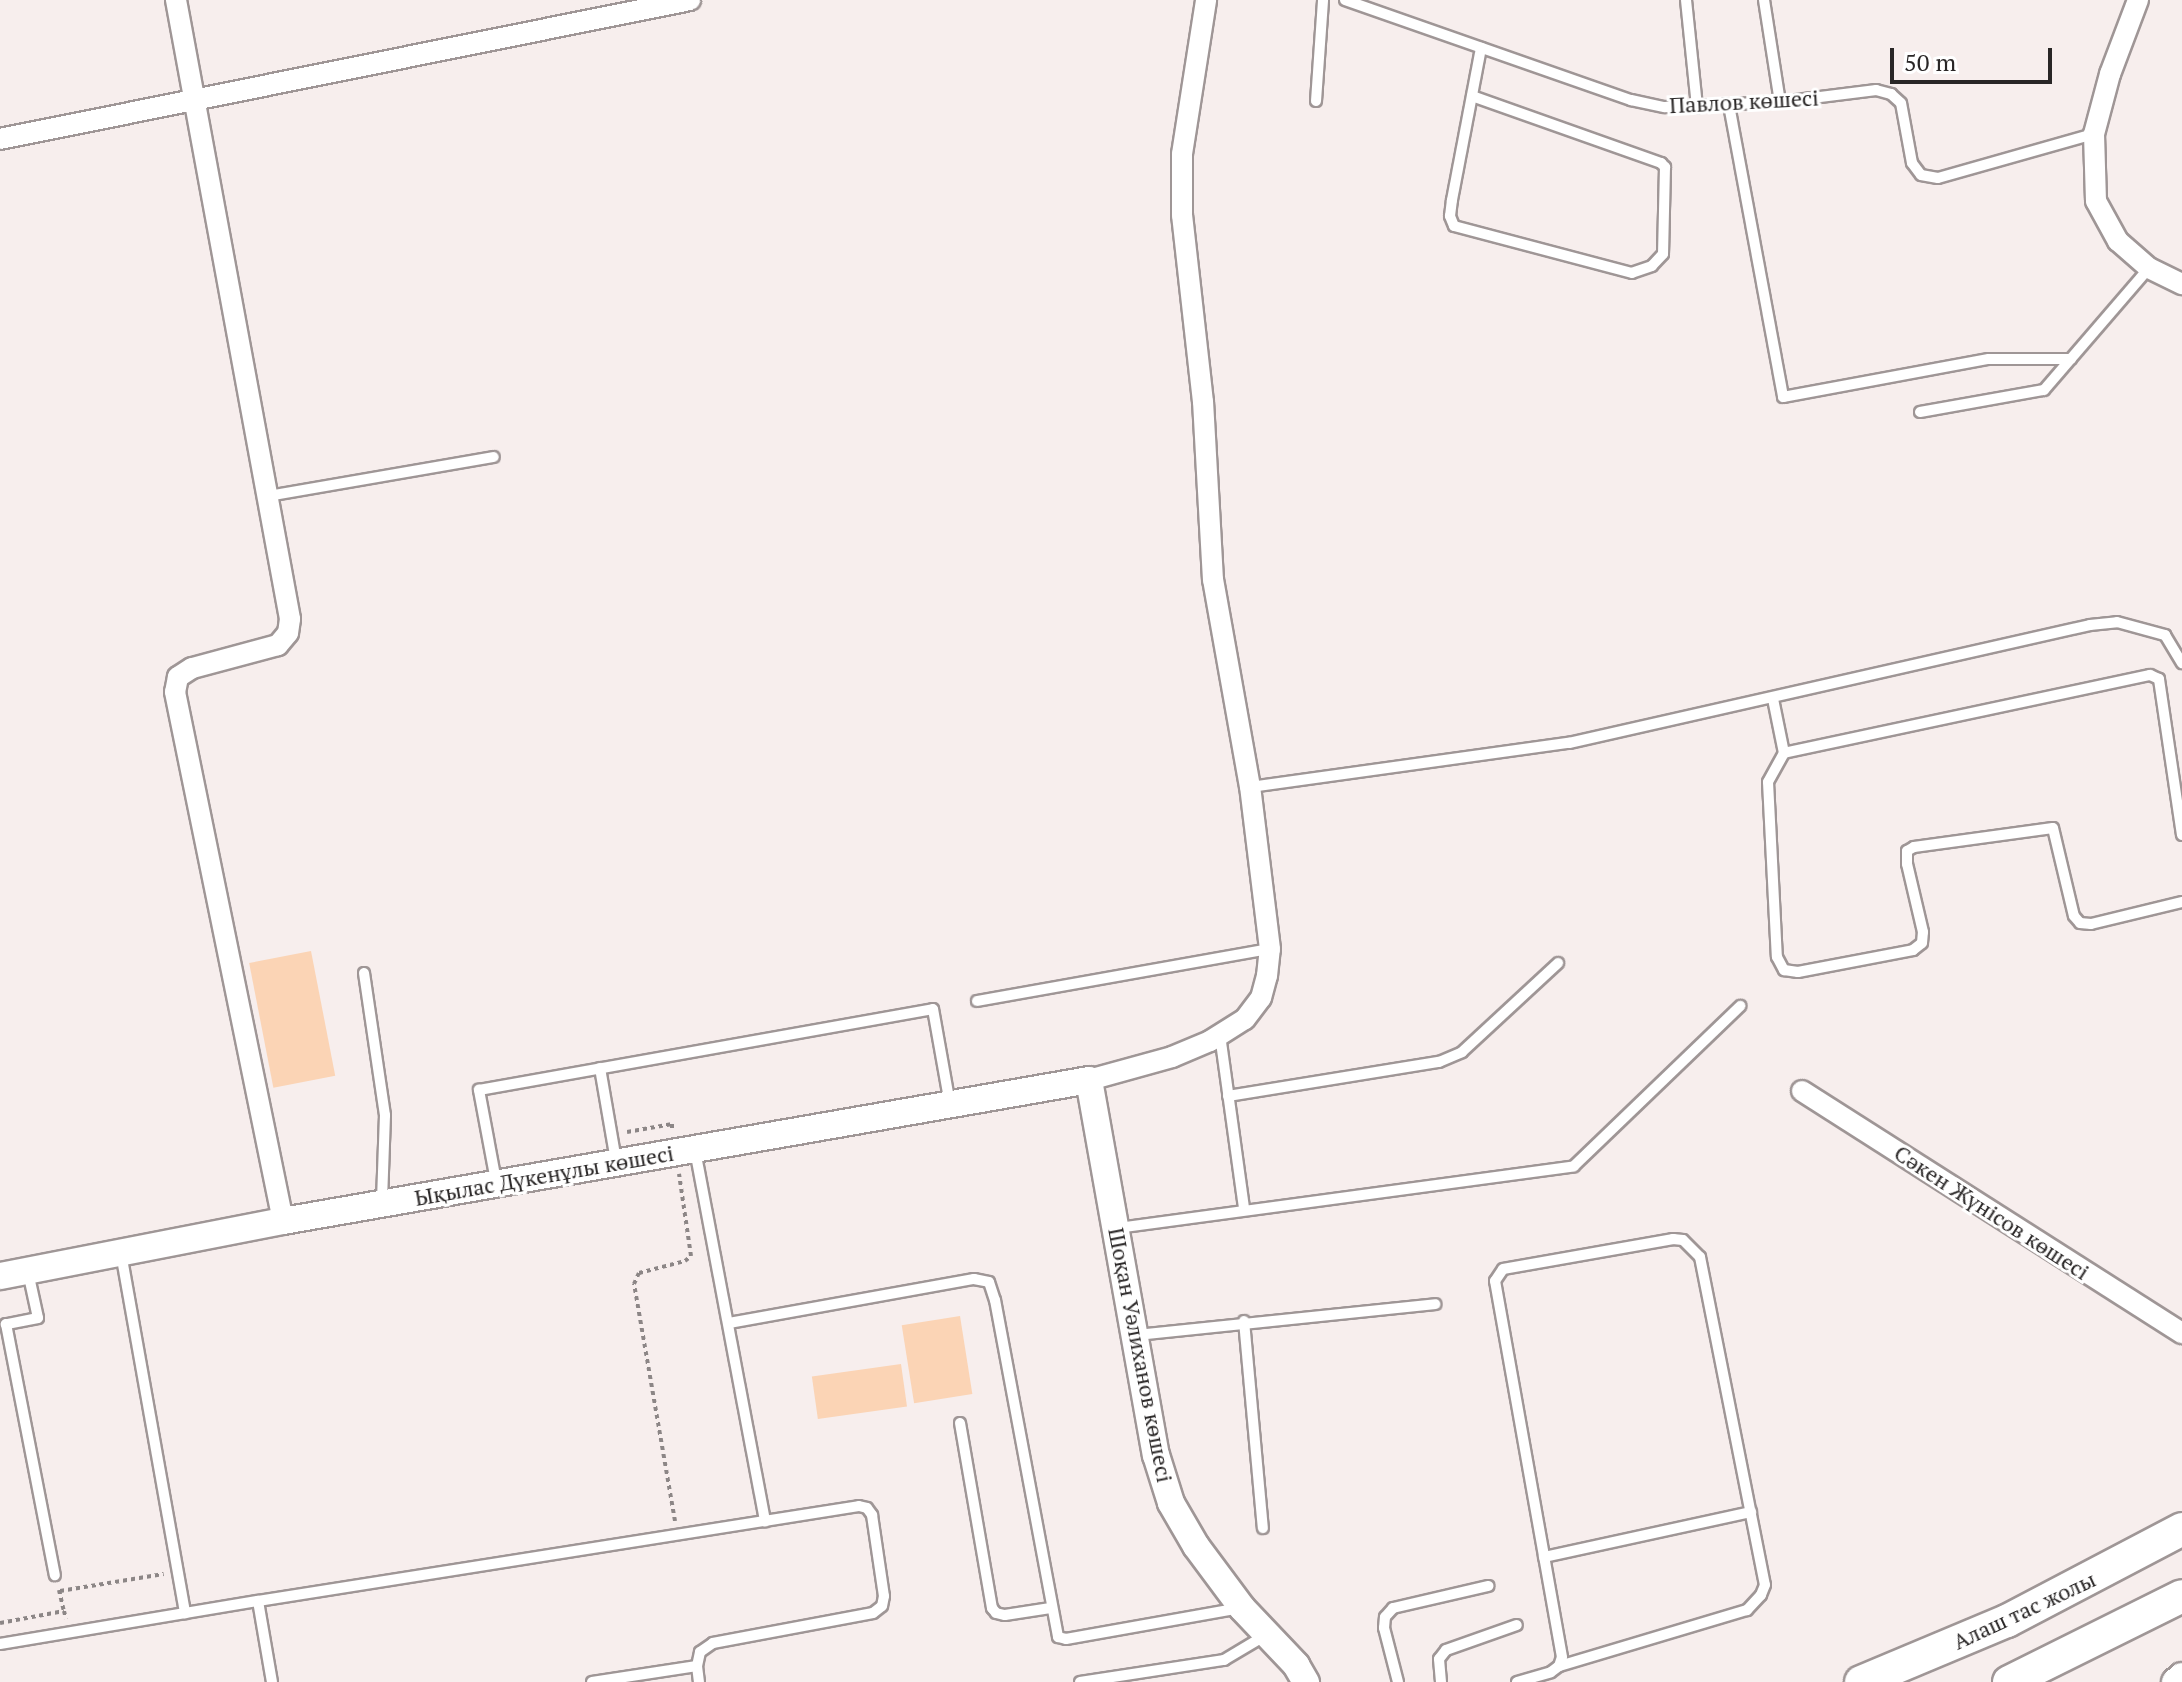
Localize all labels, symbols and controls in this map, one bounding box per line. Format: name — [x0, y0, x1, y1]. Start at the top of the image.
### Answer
scale bar — [1894, 32, 2056, 82]
text: 50 m — [1904, 46, 1956, 78]
street label: Павлов көшесі — [1669, 84, 1819, 118]
street label: Ықылас Дүкенұлы көшесі — [412, 1139, 676, 1211]
street label: Сәкен Жүнісов көшесі — [1890, 1139, 2094, 1285]
street label: Шоқан Уәлиханов көшесі — [1103, 1225, 1179, 1485]
street label: Алаш тас жолы — [1948, 1565, 2100, 1655]

